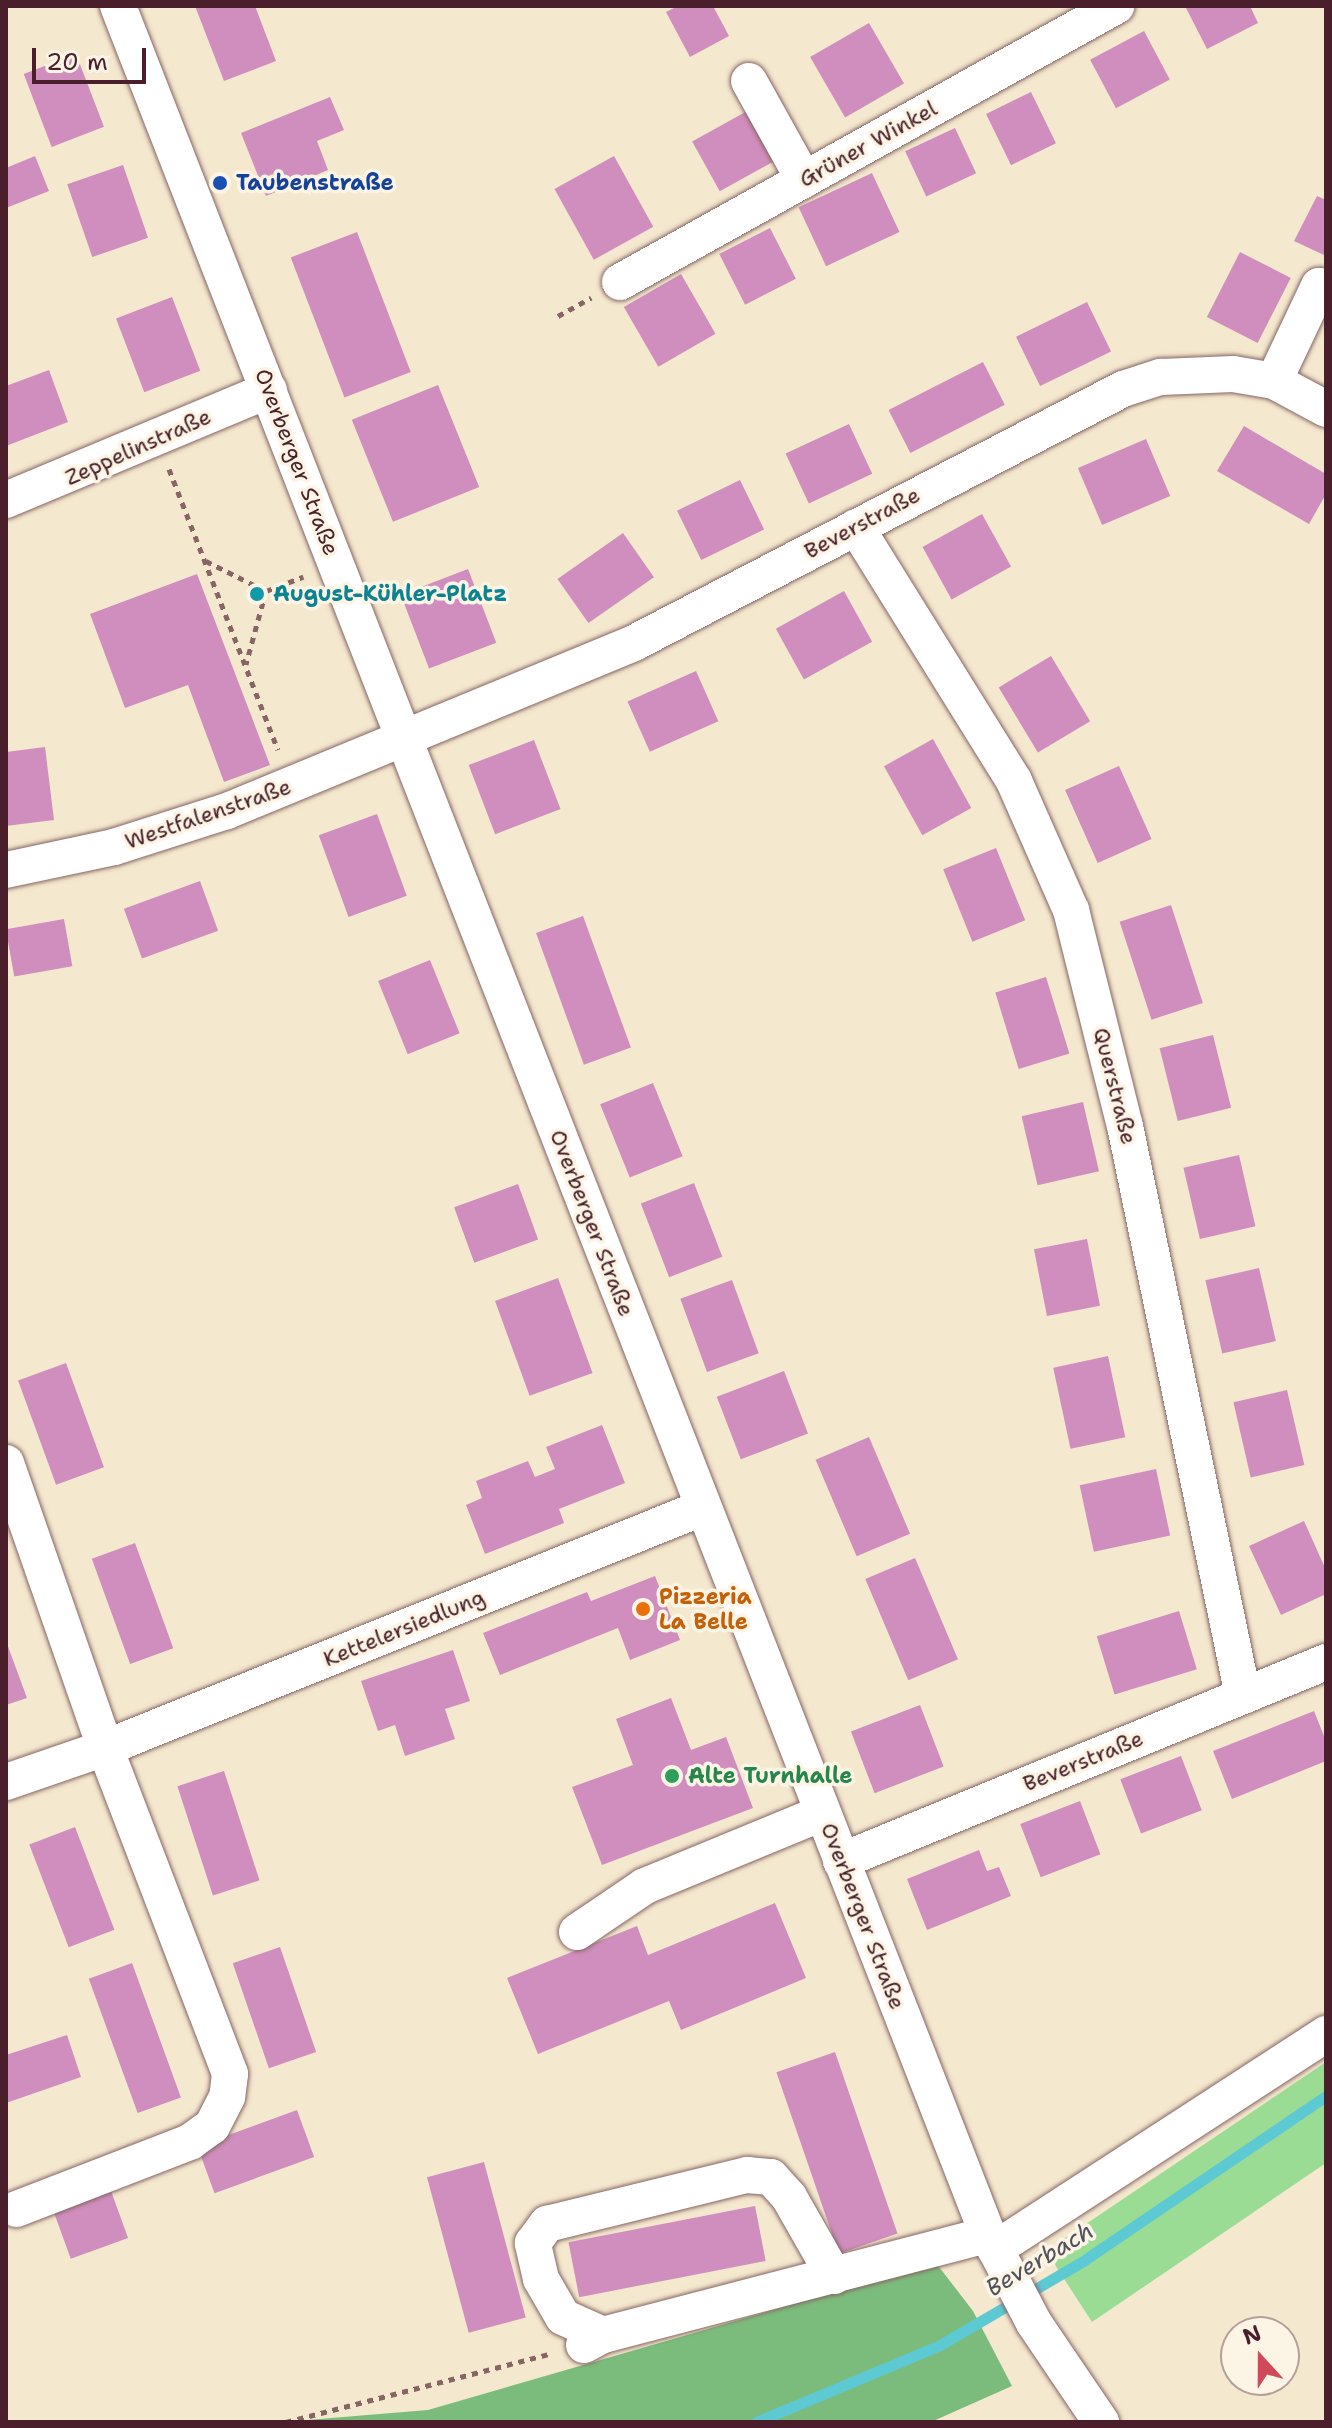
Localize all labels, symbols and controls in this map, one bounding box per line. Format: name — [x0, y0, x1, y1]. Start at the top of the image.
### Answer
scale bar — [36, 32, 150, 82]
text: 20 m — [46, 46, 108, 78]
street label: Grüner Winkel — [794, 95, 942, 193]
place label: Taubenstraße — [236, 170, 394, 196]
marker: Taubenstraße — [211, 174, 229, 192]
street label: Overberger Straße — [249, 365, 345, 559]
street label: Zeppelinstraße — [61, 403, 215, 491]
street label: Beverstraße — [800, 482, 924, 564]
place label: August-Kühler-Platz — [273, 581, 507, 607]
marker: August-Kühler-Platz — [248, 585, 266, 603]
street label: Westfalenstraße — [121, 773, 295, 855]
street label: Querstraße — [1088, 1025, 1142, 1147]
street label: Overberger Straße — [544, 1126, 640, 1320]
place label: Pizzeria La Belle — [659, 1583, 752, 1634]
street label: Kettelersiedlung — [319, 1584, 489, 1672]
marker: Pizzeria La Belle — [634, 1600, 652, 1618]
street label: Beverstraße — [1019, 1725, 1147, 1797]
place label: Alte Turnhalle — [688, 1763, 853, 1789]
marker: Alte Turnhalle — [663, 1767, 681, 1785]
street label: Overberger Straße — [815, 1819, 911, 2013]
water label: Beverbach — [981, 2217, 1099, 2303]
north arrow — [1220, 2316, 1300, 2396]
text: N — [1239, 2318, 1265, 2352]

